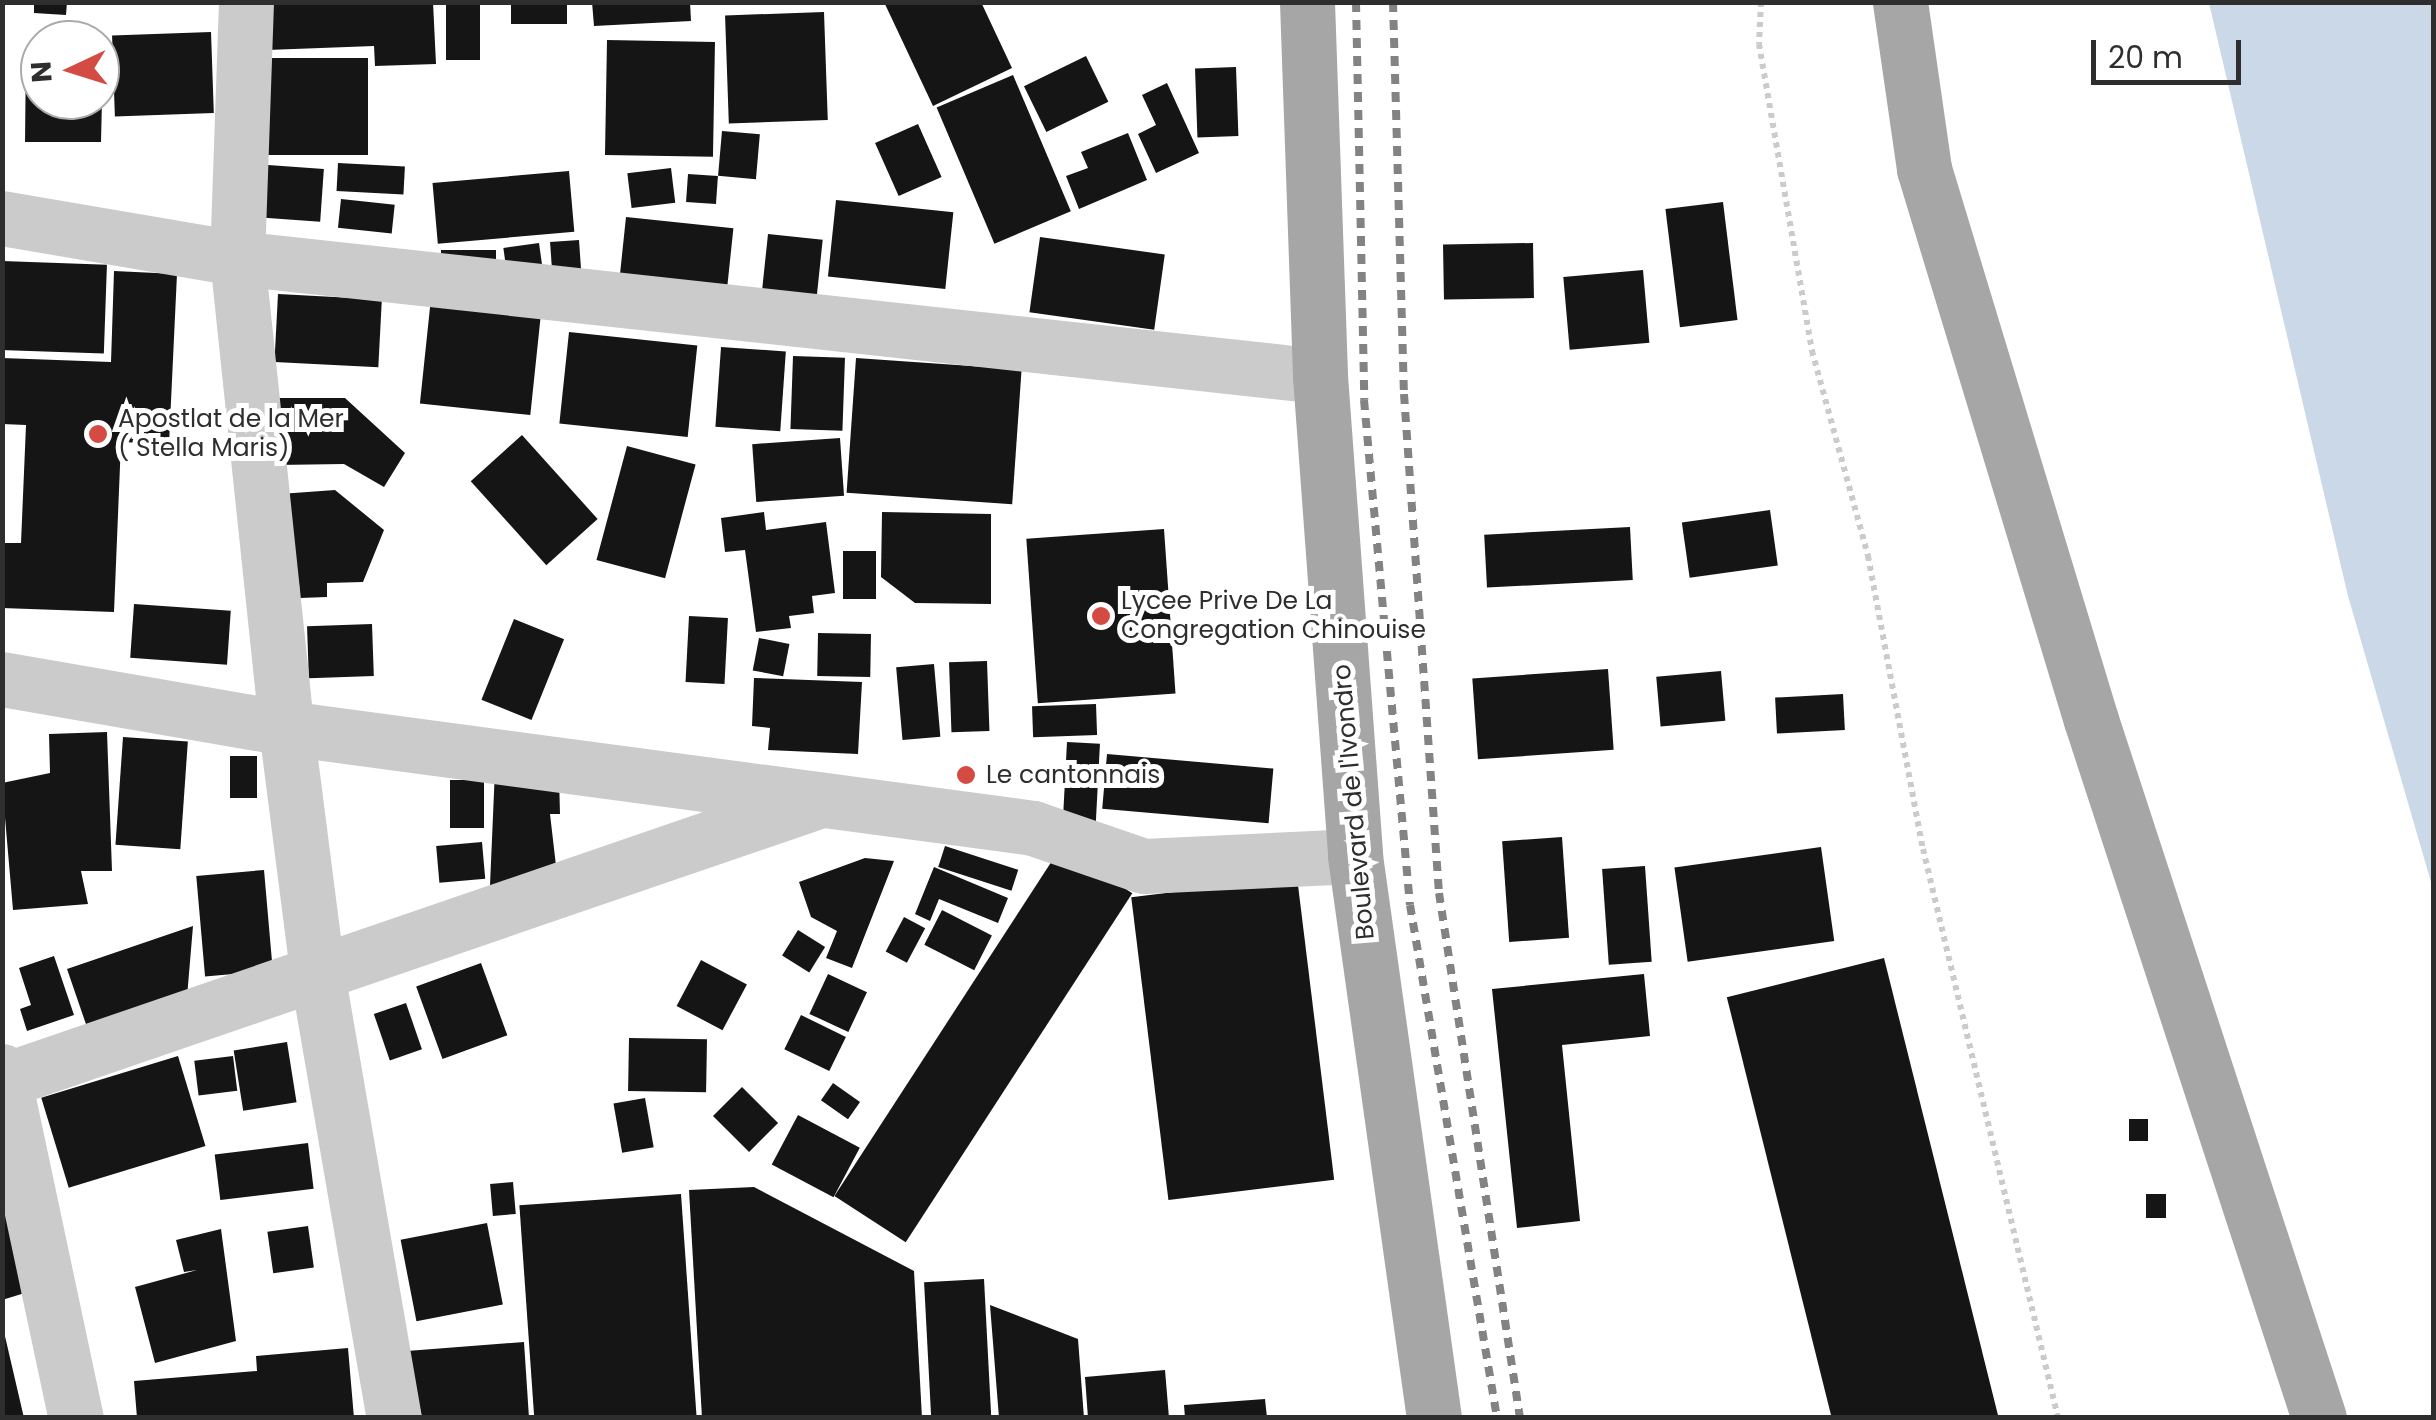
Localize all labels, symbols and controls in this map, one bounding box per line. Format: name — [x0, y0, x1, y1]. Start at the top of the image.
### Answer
north arrow — [20, 20, 120, 120]
scale bar — [2096, 20, 2246, 82]
text: 20 m — [2108, 36, 2183, 79]
text: N — [21, 60, 62, 84]
place label: Apostlat de la Mer ( Stella Maris) — [118, 405, 344, 464]
marker: Apostlat de la Mer ( Stella Maris) — [87, 423, 109, 445]
place label: Lycee Prive De La Congregation Chinouise — [1121, 587, 1426, 646]
marker: Lycee Prive De La Congregation Chinouise — [1090, 605, 1112, 627]
street label: Boulevard de l'Ivondro — [1327, 663, 1381, 941]
place label: Le cantonnais — [986, 760, 1160, 790]
marker: Le cantonnais — [955, 764, 977, 786]

